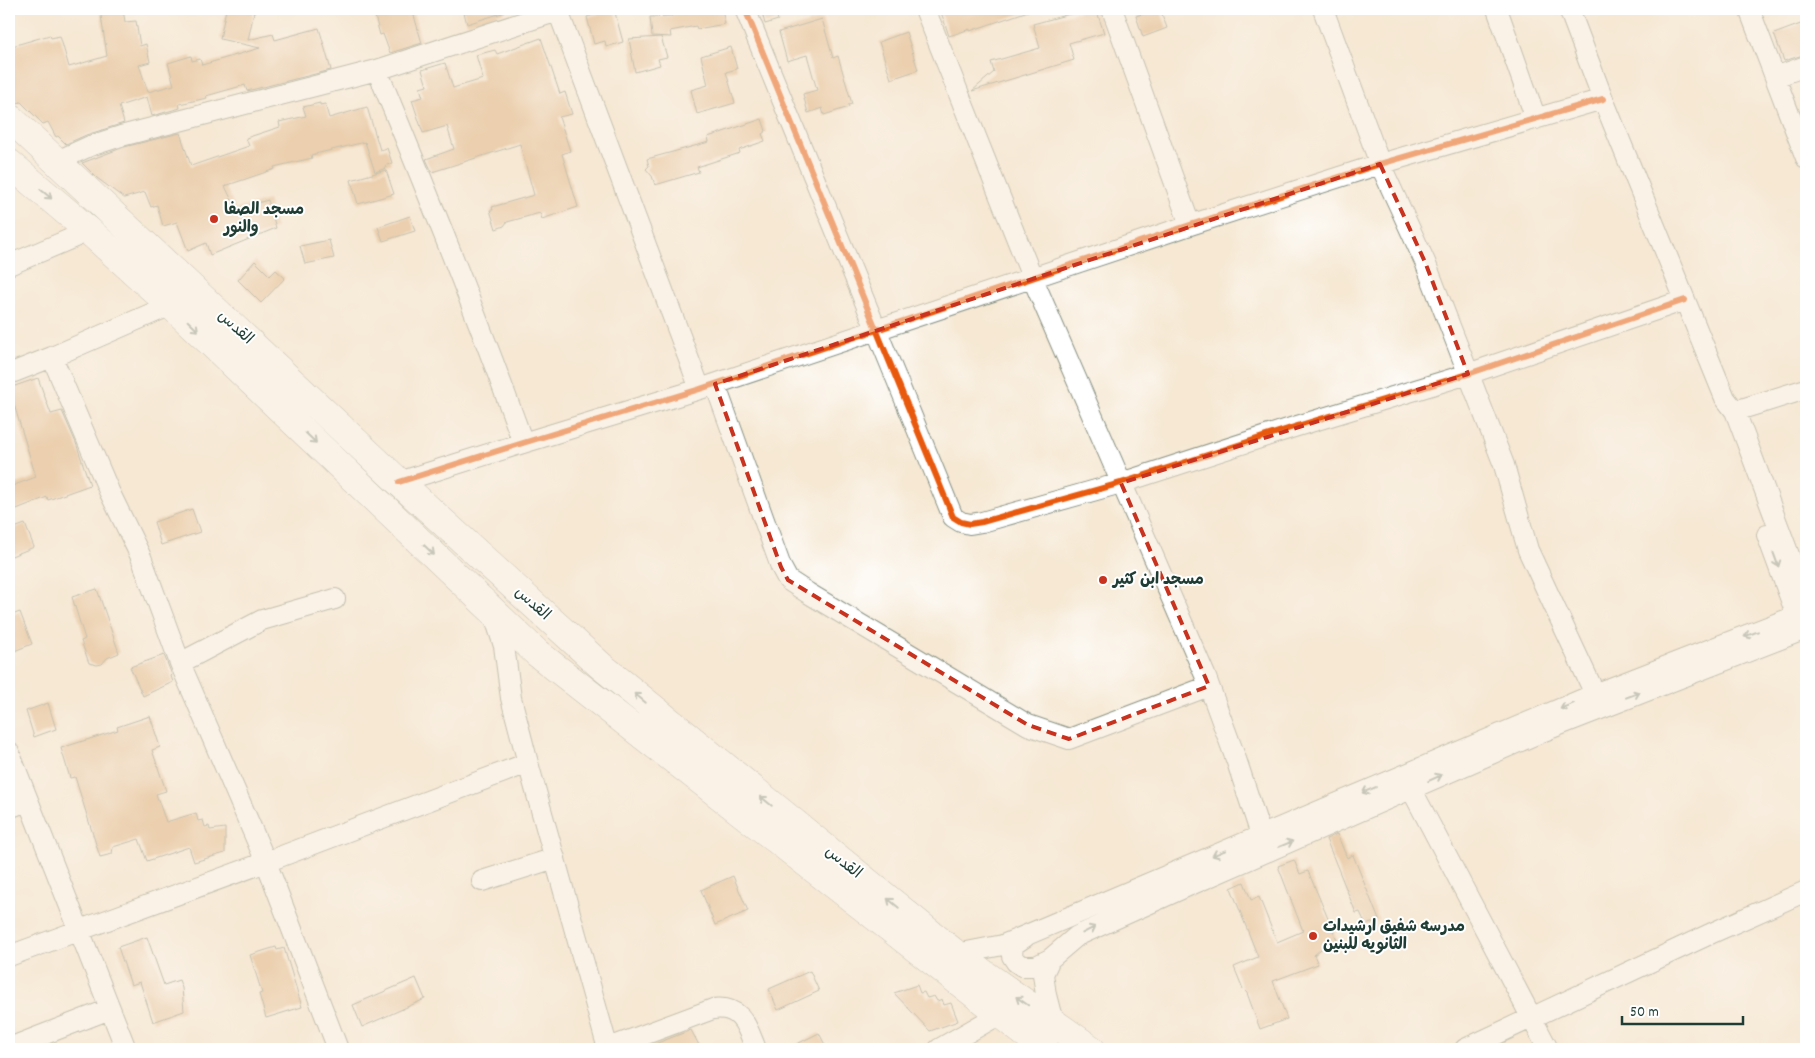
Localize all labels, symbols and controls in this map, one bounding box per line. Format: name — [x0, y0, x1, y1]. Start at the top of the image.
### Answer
one-way arrow — [39, 189, 52, 200]
place label: مسجد الصفا والنور — [222, 199, 304, 240]
marker: مسجد الصفا والنور — [208, 213, 220, 225]
street label: القدس — [212, 305, 258, 351]
one-way arrow — [187, 320, 199, 332]
one-way arrow — [304, 432, 317, 444]
one-way arrow — [422, 544, 435, 556]
one-way arrow — [1772, 552, 1781, 567]
place label: مسجد ابن كثير — [1111, 569, 1204, 592]
marker: مسجد ابن كثير — [1097, 574, 1109, 586]
street label: القدس — [509, 582, 555, 626]
one-way arrow — [1744, 629, 1759, 639]
one-way arrow — [1625, 690, 1640, 700]
one-way arrow — [634, 693, 647, 704]
one-way arrow — [1560, 702, 1575, 711]
one-way arrow — [1427, 773, 1442, 783]
one-way arrow — [1362, 785, 1377, 795]
one-way arrow — [760, 795, 773, 806]
one-way arrow — [1278, 838, 1293, 848]
street label: القدس — [820, 841, 866, 885]
one-way arrow — [1212, 849, 1227, 858]
one-way arrow — [886, 898, 899, 909]
place label: مدرسه شفيق ارشيدات الثانويه للبنين — [1323, 916, 1465, 957]
one-way arrow — [1081, 925, 1096, 934]
marker: مدرسه شفيق ارشيدات الثانويه للبنين — [1307, 930, 1319, 942]
scale bar — [1622, 993, 1744, 1025]
one-way arrow — [1015, 996, 1029, 1006]
text: 50 m — [1630, 1002, 1659, 1024]

